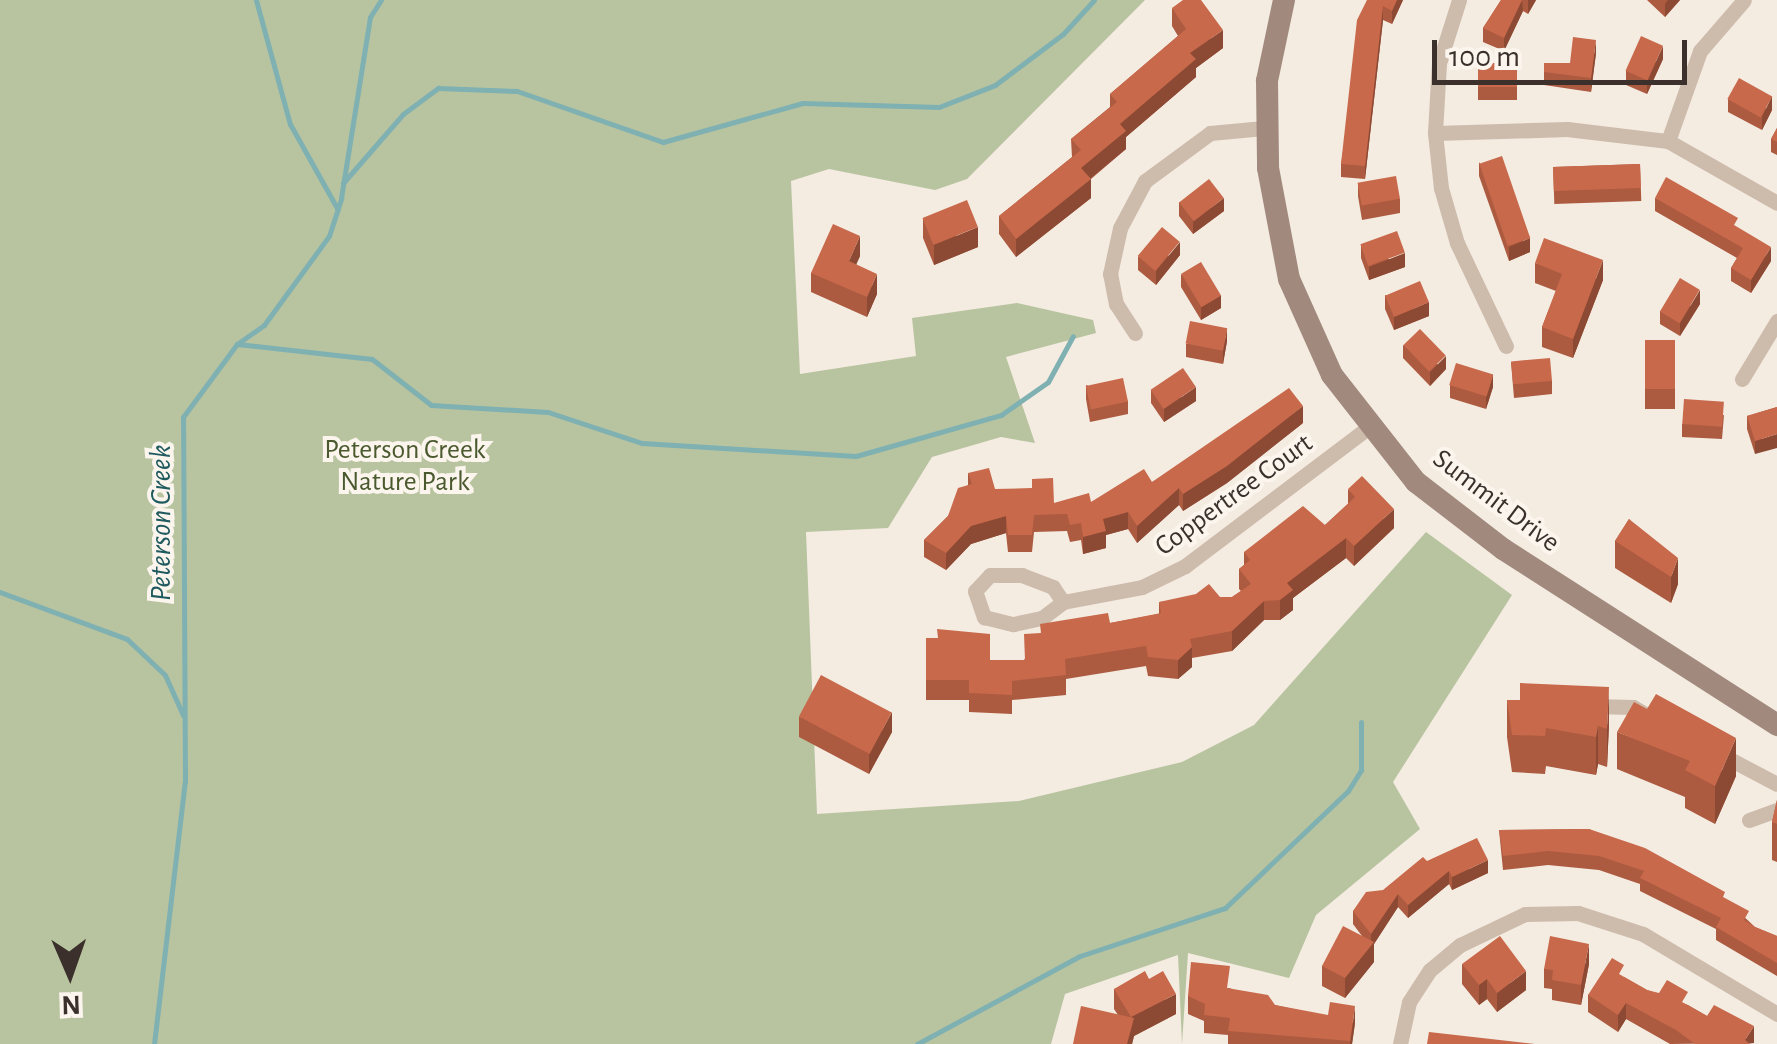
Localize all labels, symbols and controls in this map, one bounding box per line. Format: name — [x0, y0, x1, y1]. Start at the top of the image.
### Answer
scale bar — [1437, 20, 1692, 82]
text: 100 m — [1449, 42, 1520, 72]
street label: Coppertree Court — [1149, 427, 1319, 563]
park label: Peterson Creek Nature Park — [324, 433, 486, 499]
street label: Summit Drive — [1426, 442, 1566, 560]
water label: Peterson Creek — [143, 445, 179, 601]
north arrow — [20, 924, 120, 1024]
text: N — [61, 990, 81, 1018]

